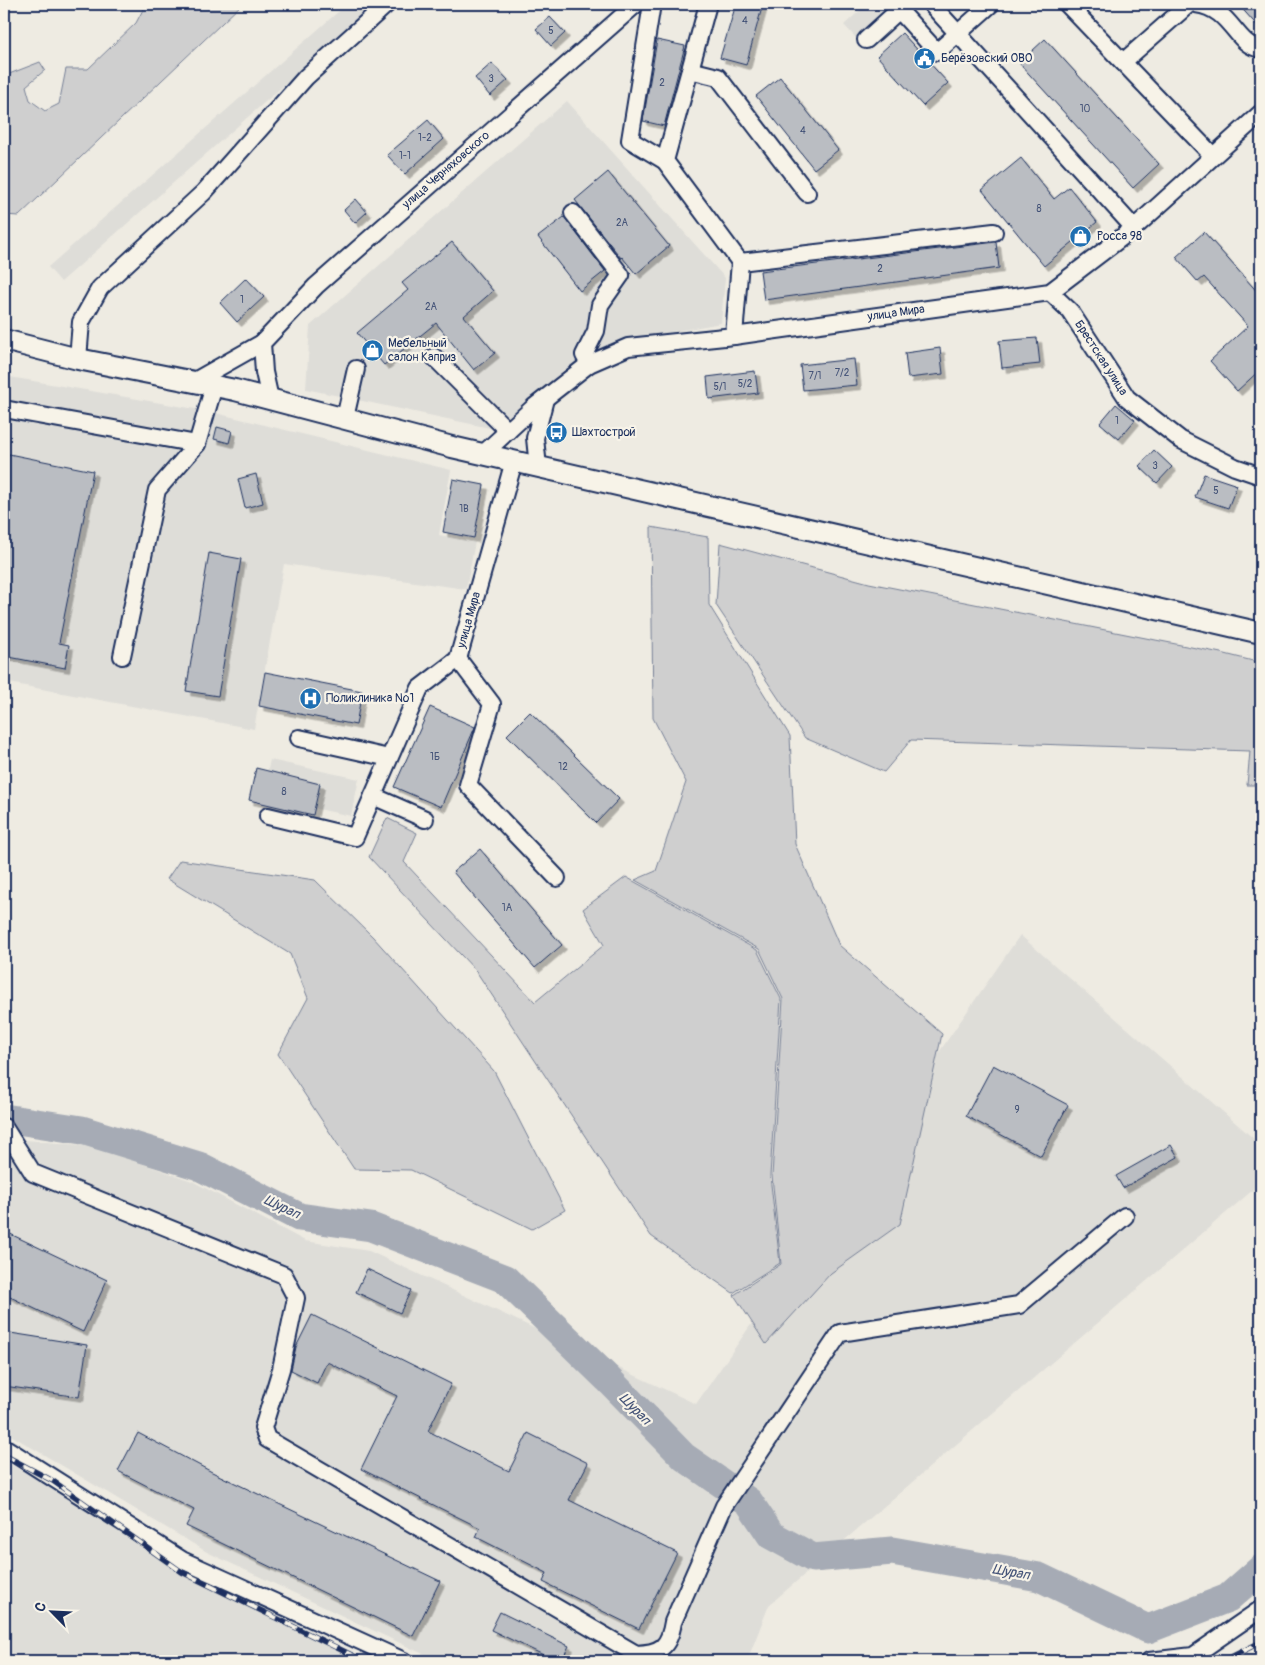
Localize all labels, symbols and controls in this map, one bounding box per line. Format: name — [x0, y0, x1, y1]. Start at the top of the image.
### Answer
house number: 4 — [742, 15, 748, 27]
house number: 5 — [548, 25, 554, 37]
public building icon: Берёзовский ОВО — [913, 46, 937, 70]
place label: Берёзовский ОВО — [941, 51, 1033, 66]
house number: 3 — [488, 73, 494, 85]
house number: 2 — [659, 77, 665, 89]
house number: 10 — [1080, 103, 1091, 115]
house number: 4 — [800, 125, 806, 137]
street label: улица Черняховского — [399, 128, 493, 213]
house number: 1-2 — [418, 132, 432, 144]
house number: 1-1 — [399, 150, 411, 162]
house number: 8 — [1036, 203, 1042, 215]
house number: 2А — [616, 217, 629, 229]
shop icon: Росса 98 — [1069, 224, 1093, 248]
place label: Росса 98 — [1097, 229, 1142, 244]
house number: 2 — [877, 263, 883, 275]
house number: 1 — [240, 294, 244, 306]
house number: 2А — [425, 301, 438, 313]
street label: улица Мира — [865, 301, 926, 325]
street label: Брестская улица — [1071, 318, 1131, 399]
place label: Мебельный салон Каприз — [388, 336, 457, 365]
shop icon: Мебельный салон Каприз — [360, 338, 384, 362]
house number: 7/2 — [835, 367, 850, 379]
house number: 7/1 — [809, 370, 821, 382]
house number: 5/2 — [738, 378, 753, 390]
house number: 5/1 — [714, 381, 727, 393]
house number: 1 — [1115, 415, 1119, 427]
bus stop icon: Шахтострой — [544, 420, 568, 444]
place label: Шахтострой — [572, 425, 636, 440]
house number: 3 — [1152, 460, 1158, 472]
house number: 5 — [1213, 485, 1219, 497]
house number: 1В — [459, 503, 469, 515]
street label: улица Мира — [454, 590, 484, 651]
hospital icon: Поликлиника №1 — [298, 686, 322, 710]
place label: Поликлиника №1 — [326, 691, 414, 706]
house number: 1Б — [430, 751, 440, 763]
house number: 12 — [558, 761, 568, 773]
house number: 8 — [281, 786, 287, 798]
house number: 1А — [502, 902, 513, 914]
house number: 9 — [1014, 1104, 1020, 1116]
water label: Шурап — [261, 1191, 304, 1223]
water label: Шурап — [616, 1390, 656, 1430]
water label: Шурап — [991, 1560, 1033, 1584]
north arrow — [28, 1588, 78, 1638]
text: С — [31, 1599, 50, 1614]

